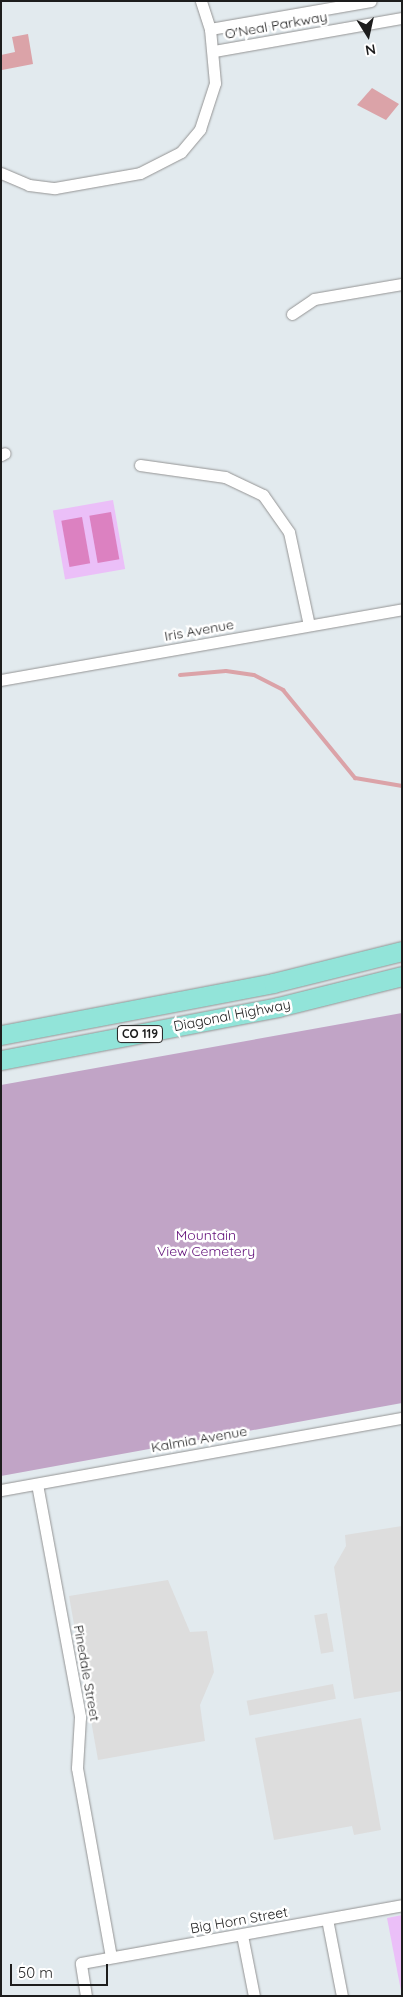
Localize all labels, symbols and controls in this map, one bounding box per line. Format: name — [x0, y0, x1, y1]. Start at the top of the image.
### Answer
street label: O'Neal Parkway — [223, 8, 329, 42]
north arrow — [343, 10, 393, 60]
text: N — [364, 40, 377, 60]
street label: Iris Avenue — [163, 616, 235, 644]
street label: Diagonal Highway — [172, 995, 292, 1035]
road number: CO 119 — [116, 1024, 164, 1044]
park label: Mountain View Cemetery — [157, 1227, 255, 1260]
street label: Kalmia Avenue — [150, 1422, 248, 1456]
street label: Pinedale Street — [70, 1624, 104, 1722]
street label: Big Horn Street — [189, 1903, 289, 1937]
scale bar — [12, 1954, 110, 1986]
text: 50 m — [18, 1963, 53, 1982]

